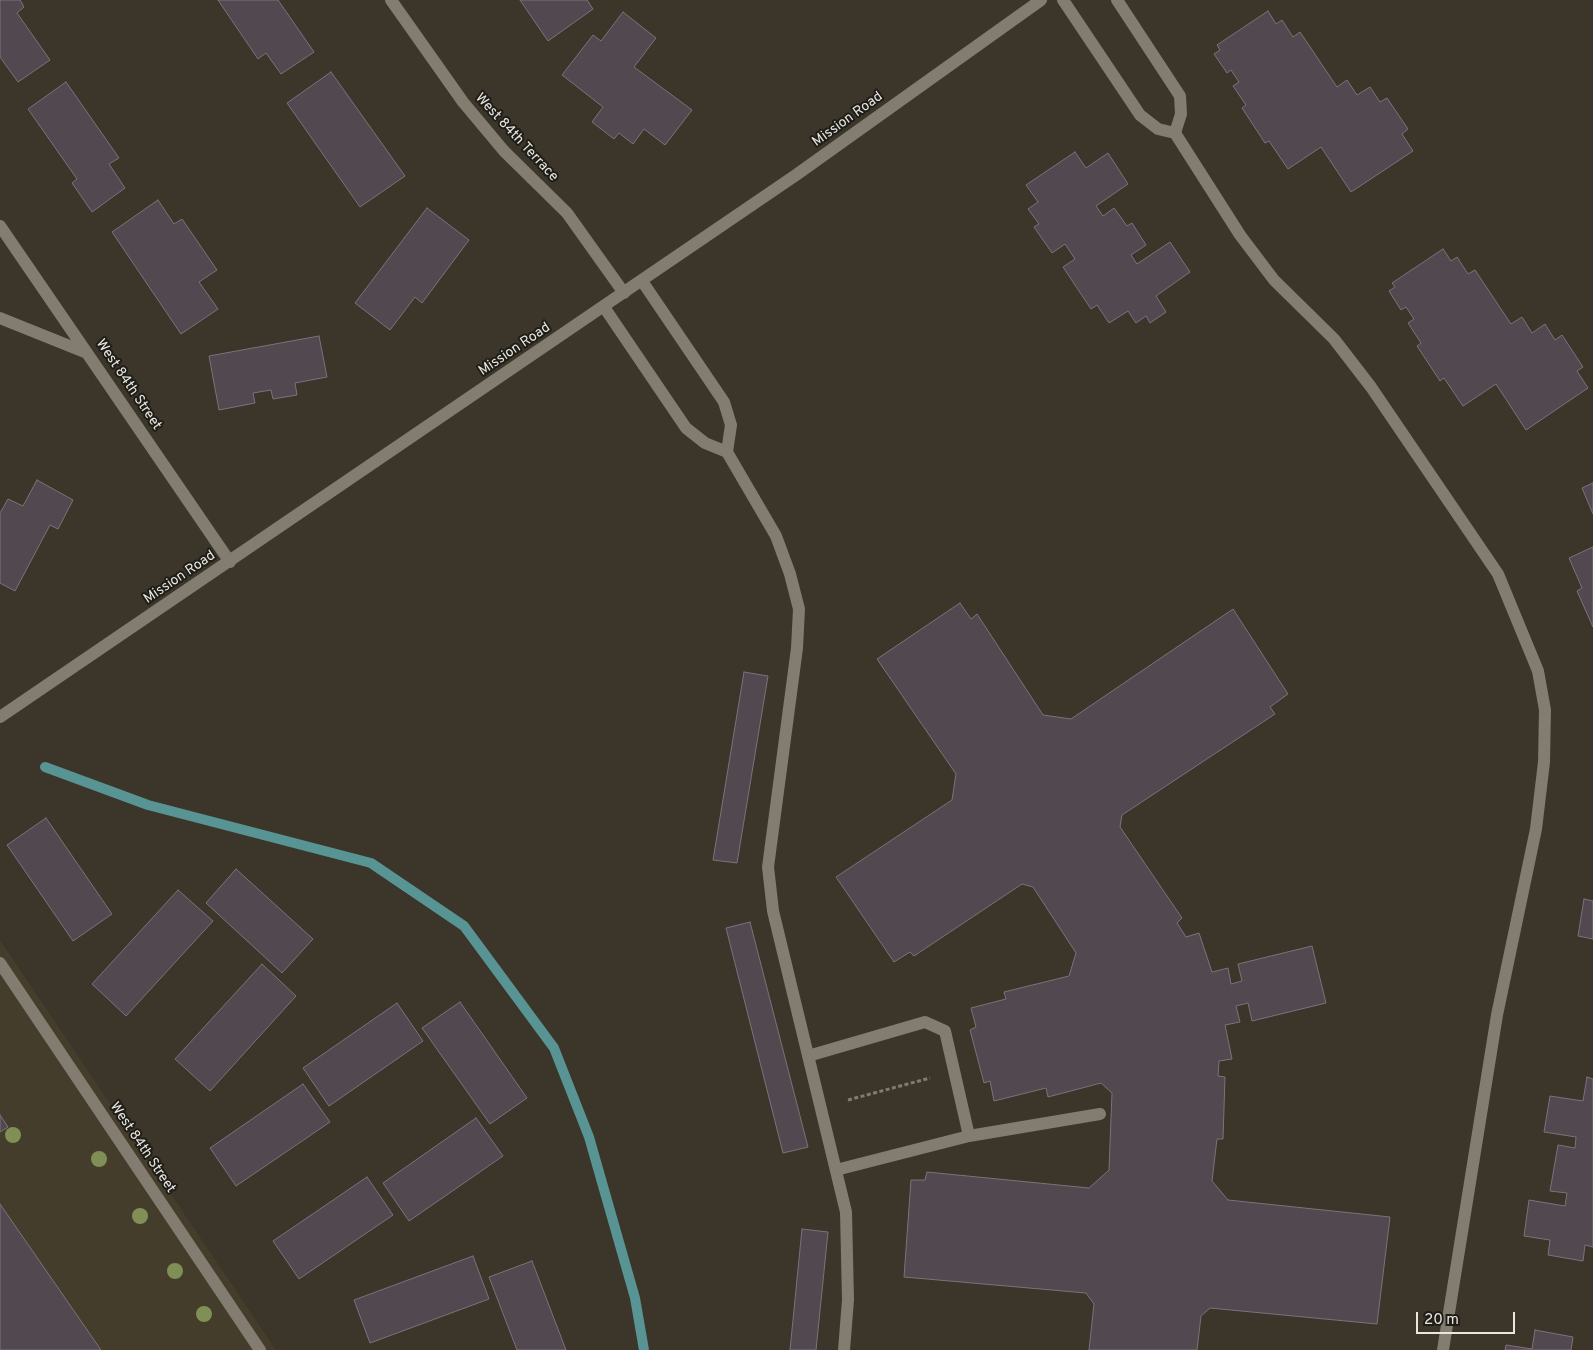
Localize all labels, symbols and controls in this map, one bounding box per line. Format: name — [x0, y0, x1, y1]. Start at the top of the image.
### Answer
street label: Mission Road — [810, 89, 886, 151]
street label: West 84th Terrace — [471, 90, 561, 186]
street label: Mission Road — [476, 320, 554, 380]
street label: West 84th Street — [91, 336, 165, 434]
street label: Mission Road — [141, 548, 219, 608]
street label: West 84th Street — [105, 1099, 179, 1197]
scale bar — [1418, 1302, 1517, 1334]
text: 20 m — [1424, 1311, 1459, 1330]

